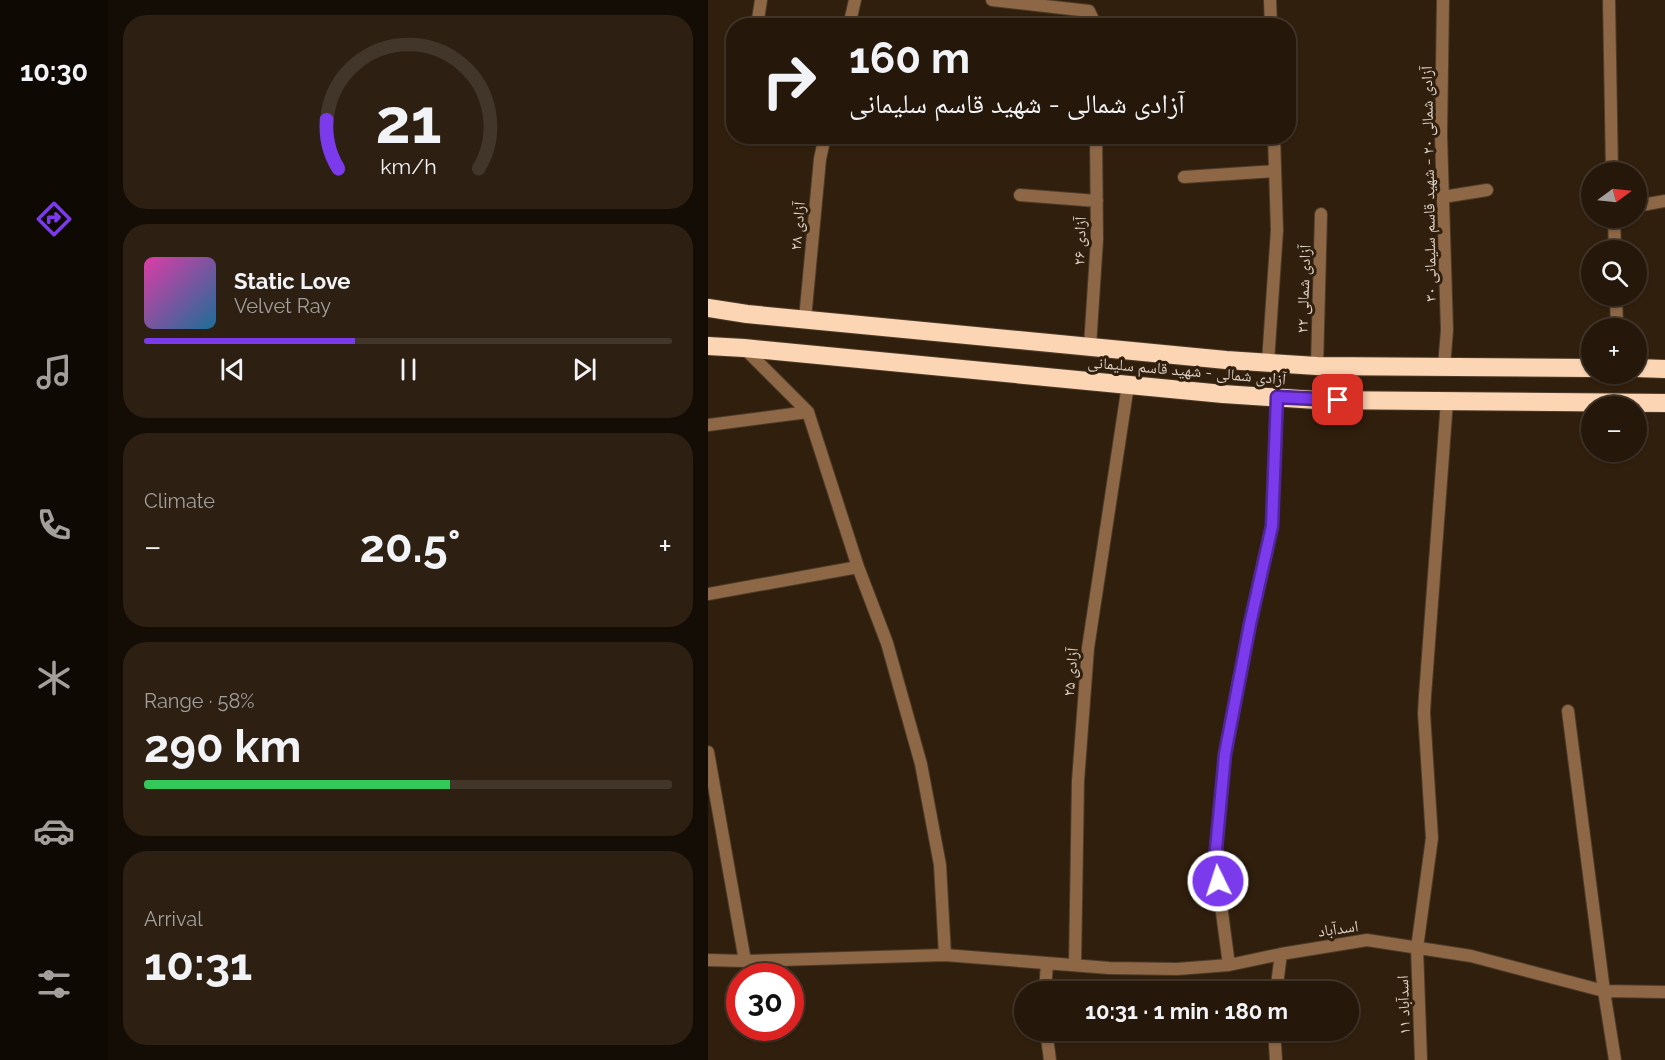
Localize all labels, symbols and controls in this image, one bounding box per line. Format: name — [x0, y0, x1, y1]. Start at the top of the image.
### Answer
text: 160 m — [849, 34, 970, 83]
icon: right — [750, 42, 828, 120]
text: 10:30 — [20, 56, 88, 87]
street label: آزادی شمالی ۲۰ - شهید قاسم سلیمانی ۳۰ — [1417, 65, 1441, 302]
text: 21 — [375, 84, 441, 158]
text: آزادی شمالی - شهید قاسم سلیمانی — [849, 88, 1185, 119]
text: km/h — [380, 154, 436, 179]
north arrow — [1581, 162, 1647, 228]
map controls — [1581, 162, 1647, 462]
icon: directions — [33, 198, 75, 240]
street label: آزادی ۲۸ — [786, 200, 810, 251]
street label: آزادی ۲۶ — [1069, 215, 1091, 266]
button: search — [1581, 240, 1647, 306]
street label: آزادی شمالی ۲۲ — [1292, 244, 1316, 334]
text: Static Love — [234, 268, 351, 294]
text: Velvet Ray — [234, 294, 331, 318]
button: + — [1581, 318, 1647, 384]
icon: music — [33, 351, 75, 393]
street label: آزادی شمالی - شهید قاسم سلیمانی — [1087, 352, 1288, 390]
icon: previous — [216, 353, 249, 386]
icon: pause — [392, 353, 425, 386]
icon: next — [568, 353, 601, 386]
pin — [1312, 374, 1363, 425]
icon: arrive — [1321, 383, 1354, 416]
button: − — [1581, 396, 1647, 462]
text: Climate — [144, 489, 215, 513]
icon: phone — [33, 504, 75, 546]
text: 20.5° — [360, 520, 460, 573]
text: − — [144, 527, 162, 566]
text: + — [658, 527, 672, 566]
street label: آزادی ۲۵ — [1059, 646, 1083, 697]
icon: climate — [33, 657, 75, 699]
text: Range · 58% — [144, 689, 255, 713]
text: 290 km — [144, 720, 301, 773]
icon: car — [33, 810, 75, 852]
position arrow — [1186, 849, 1250, 913]
text: Arrival — [144, 907, 203, 931]
street label: اسدآباد — [1317, 916, 1360, 941]
text: 10:31 — [144, 938, 252, 991]
icon: filters — [33, 963, 75, 1005]
speed limit sign: 30 — [726, 963, 804, 1041]
street label: اسدآباد ۱۱ — [1393, 975, 1414, 1035]
text: 10:31 · 1 min · 180 m — [1085, 998, 1288, 1024]

